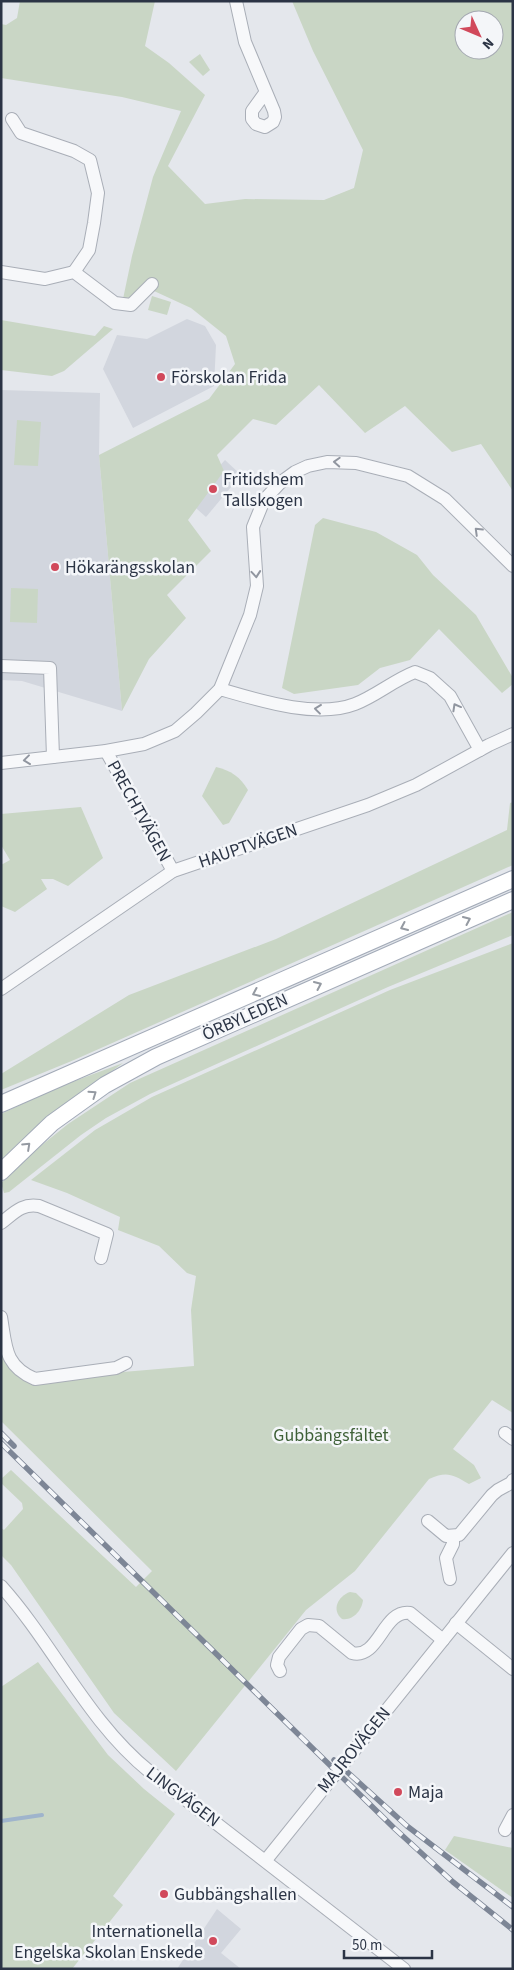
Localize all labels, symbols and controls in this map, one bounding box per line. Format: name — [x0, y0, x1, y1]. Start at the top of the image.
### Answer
north arrow — [454, 10, 504, 60]
text: N — [477, 33, 498, 54]
place label: Förskolan Frida — [171, 365, 287, 390]
marker: Förskolan Frida — [155, 371, 167, 383]
one-way arrow — [333, 457, 341, 468]
place label: Fritidshem Tallskogen — [223, 467, 304, 513]
marker: Fritidshem Tallskogen — [207, 483, 219, 495]
one-way arrow — [475, 528, 484, 537]
place label: Hökarängsskolan — [65, 555, 195, 580]
marker: Hökarängsskolan — [49, 561, 61, 573]
one-way arrow — [250, 571, 261, 579]
one-way arrow — [313, 704, 321, 715]
one-way arrow — [453, 704, 463, 713]
one-way arrow — [23, 754, 31, 765]
street label: PRECHTVÄGEN — [101, 756, 177, 866]
street label: HAUPTVÄGEN — [195, 817, 301, 875]
one-way arrow — [462, 916, 471, 926]
one-way arrow — [400, 921, 409, 932]
one-way arrow — [313, 981, 322, 992]
street label: ÖRBYLEDEN — [198, 987, 292, 1047]
one-way arrow — [252, 987, 261, 998]
one-way arrow — [87, 1091, 97, 1100]
one-way arrow — [21, 1143, 30, 1152]
park label: Gubbängsfältet — [273, 1423, 389, 1448]
street label: MAJROVÄGEN — [311, 1702, 397, 1798]
street label: LINGVÄGEN — [141, 1761, 225, 1833]
place label: Maja — [408, 1780, 444, 1805]
marker: Maja — [392, 1786, 404, 1798]
place label: Gubbängshallen — [174, 1882, 297, 1907]
marker: Gubbängshallen — [158, 1888, 170, 1900]
place label: Internationella Engelska Skolan Enskede — [14, 1919, 203, 1965]
scale bar — [344, 1928, 432, 1960]
marker: Internationella Engelska Skolan Enskede — [207, 1935, 219, 1947]
text: 50 m — [352, 1935, 382, 1956]

